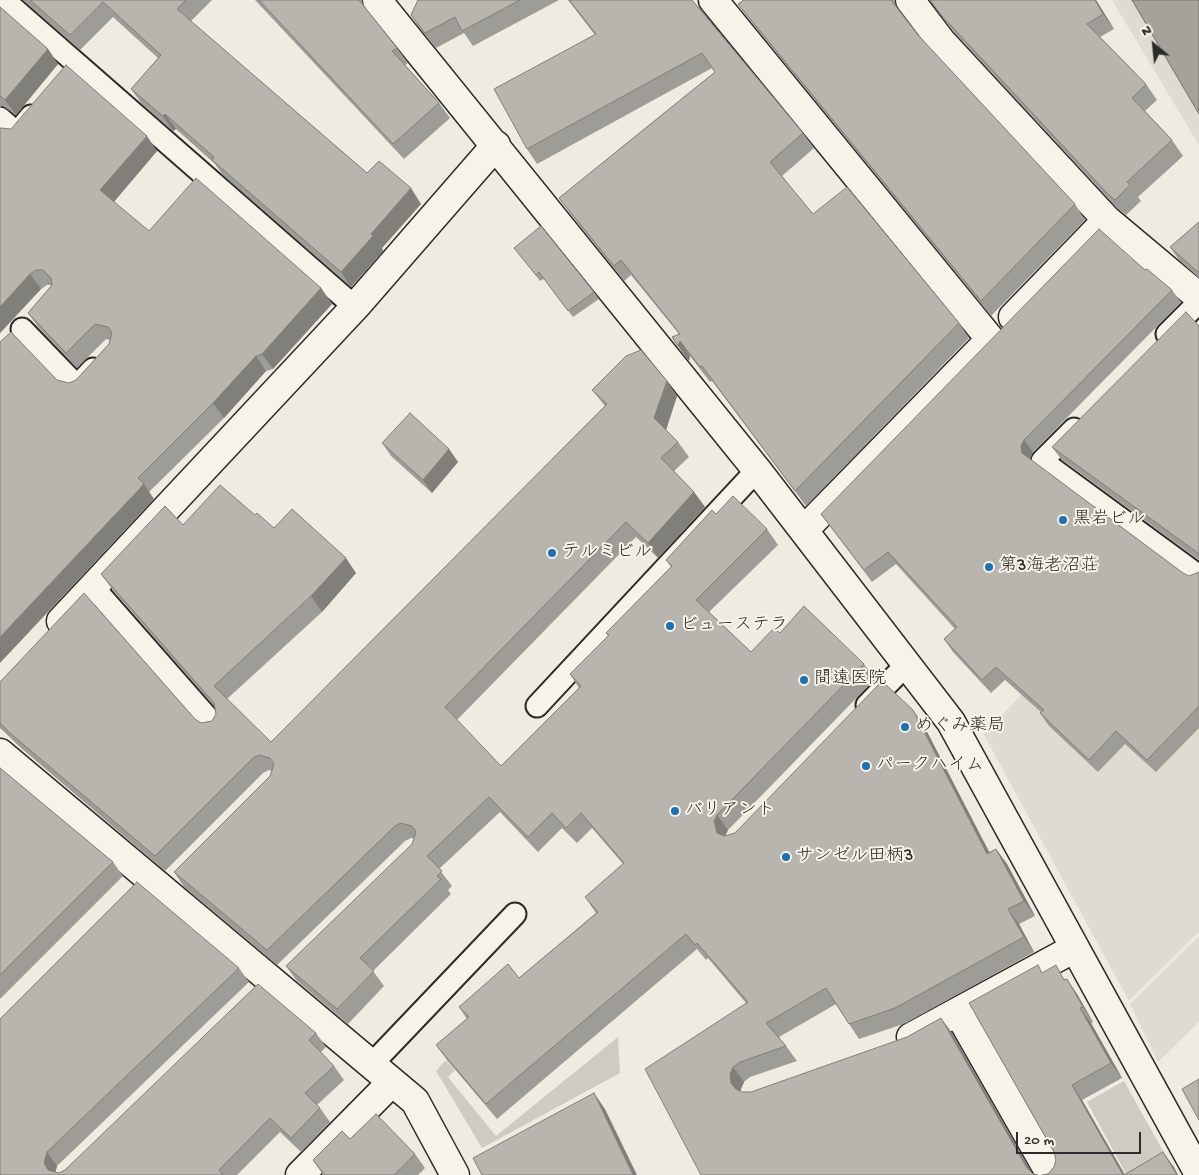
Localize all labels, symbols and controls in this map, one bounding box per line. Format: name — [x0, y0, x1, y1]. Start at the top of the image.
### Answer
north arrow — [1129, 20, 1179, 70]
text: N — [1139, 22, 1155, 41]
place label: 黒岩ビル — [1073, 509, 1145, 531]
marker: 黒岩ビル — [1057, 514, 1069, 526]
place label: テルミビル — [562, 542, 652, 564]
marker: テルミビル — [546, 547, 558, 559]
place label: 第3海老沼荘 — [999, 556, 1098, 578]
marker: 第3海老沼荘 — [983, 561, 995, 573]
place label: ビューステラ — [680, 615, 788, 637]
marker: ビューステラ — [664, 620, 676, 632]
place label: 間遠医院 — [814, 669, 886, 691]
marker: 間遠医院 — [798, 674, 810, 686]
place label: めぐみ薬局 — [915, 716, 1005, 738]
marker: めぐみ薬局 — [899, 721, 911, 733]
place label: パークハイム — [876, 755, 984, 777]
marker: パークハイム — [860, 760, 872, 772]
place label: バリアント — [685, 800, 775, 822]
marker: バリアント — [669, 805, 681, 817]
place label: サンゼル田柄3 — [796, 846, 913, 868]
marker: サンゼル田柄3 — [780, 851, 792, 863]
scale bar — [1019, 1122, 1144, 1154]
text: 20 m — [1024, 1132, 1054, 1150]

